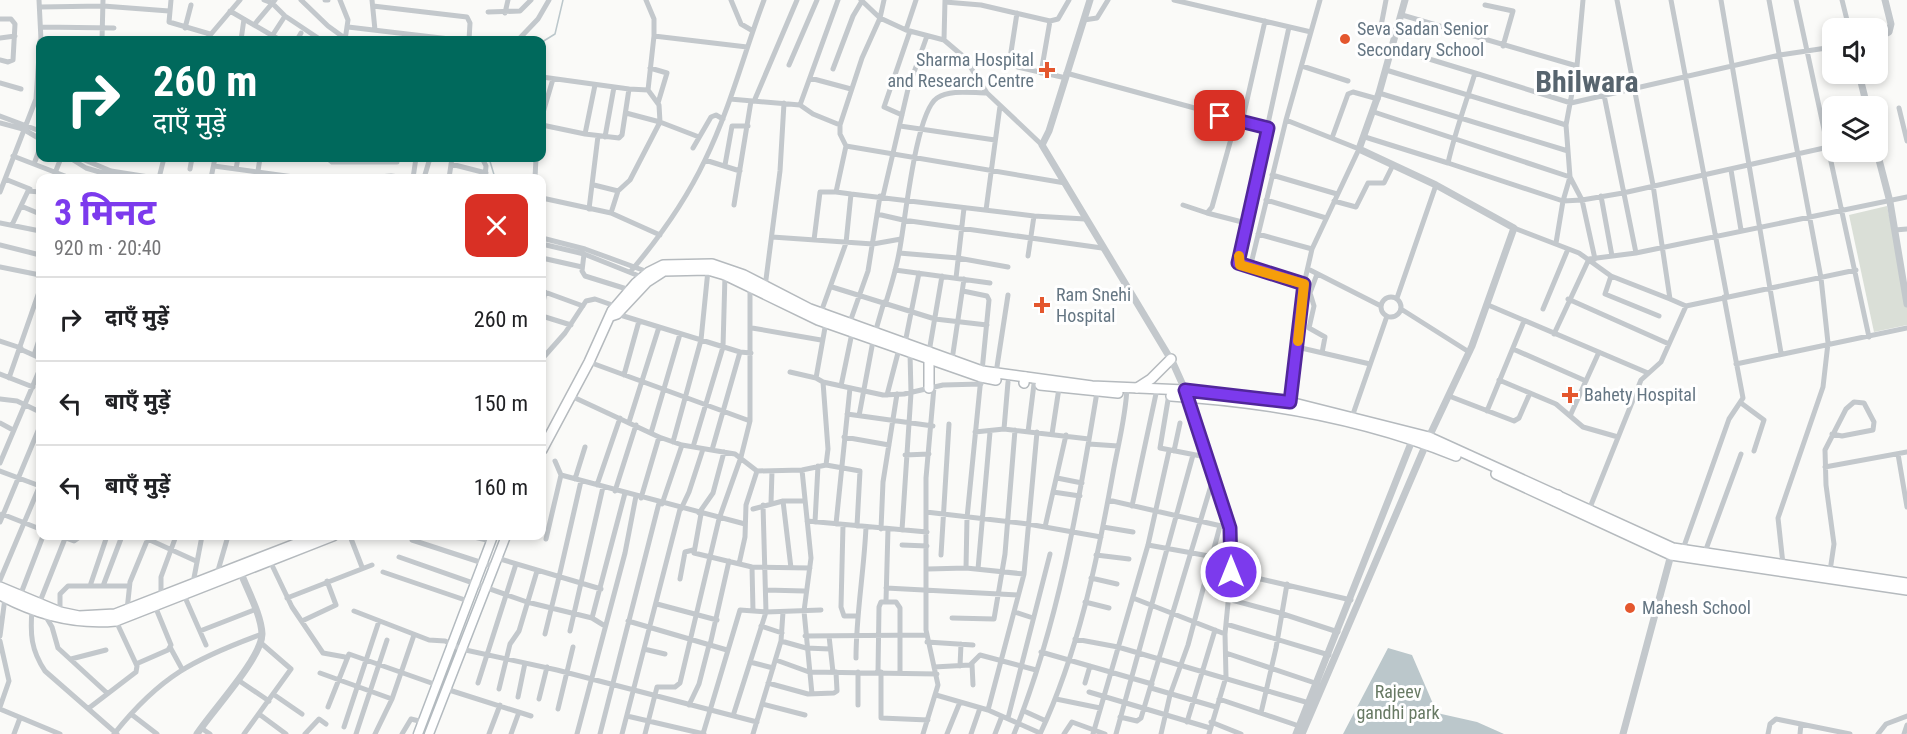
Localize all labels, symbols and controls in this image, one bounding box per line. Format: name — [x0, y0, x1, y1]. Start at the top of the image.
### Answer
place label: Seva Sadan Senior Secondary School — [1357, 18, 1489, 60]
map controls — [1822, 18, 1888, 162]
button: sound — [1822, 18, 1888, 84]
marker: Seva Sadan Senior Secondary School — [1338, 32, 1352, 46]
place label: Sharma Hospital and Research Centre — [887, 49, 1034, 91]
text: 260 m — [153, 57, 258, 106]
icon: right — [54, 60, 132, 138]
marker: Sharma Hospital and Research Centre — [1038, 61, 1056, 79]
district label: Bhilwara — [1535, 64, 1639, 99]
pin — [1194, 90, 1245, 141]
button: layers — [1822, 96, 1888, 162]
icon: arrive — [1203, 99, 1236, 132]
text: दाएँ मुड़ें — [153, 107, 226, 139]
text: 3 मिनट — [54, 192, 156, 234]
button: close — [465, 194, 528, 257]
text: 920 m · 20:40 — [54, 236, 161, 260]
place label: Ram Snehi Hospital — [1056, 284, 1131, 326]
marker: Ram Snehi Hospital — [1033, 296, 1051, 314]
icon: right — [54, 303, 87, 336]
text: दाएँ मुड़ें — [105, 305, 169, 330]
text: 260 m — [474, 307, 528, 332]
place label: Bahety Hospital — [1584, 384, 1696, 405]
marker: Bahety Hospital — [1561, 386, 1579, 404]
icon: left — [54, 387, 87, 420]
text: बाएँ मुड़ें — [105, 389, 170, 414]
text: 150 m — [474, 391, 528, 416]
icon: left — [54, 471, 87, 504]
text: बाएँ मुड़ें — [105, 473, 170, 498]
text: 160 m — [474, 475, 528, 500]
position arrow — [1199, 540, 1263, 604]
place label: Mahesh School — [1642, 597, 1751, 618]
marker: Mahesh School — [1623, 601, 1637, 615]
park label: Rajeev gandhi park — [1356, 681, 1440, 723]

